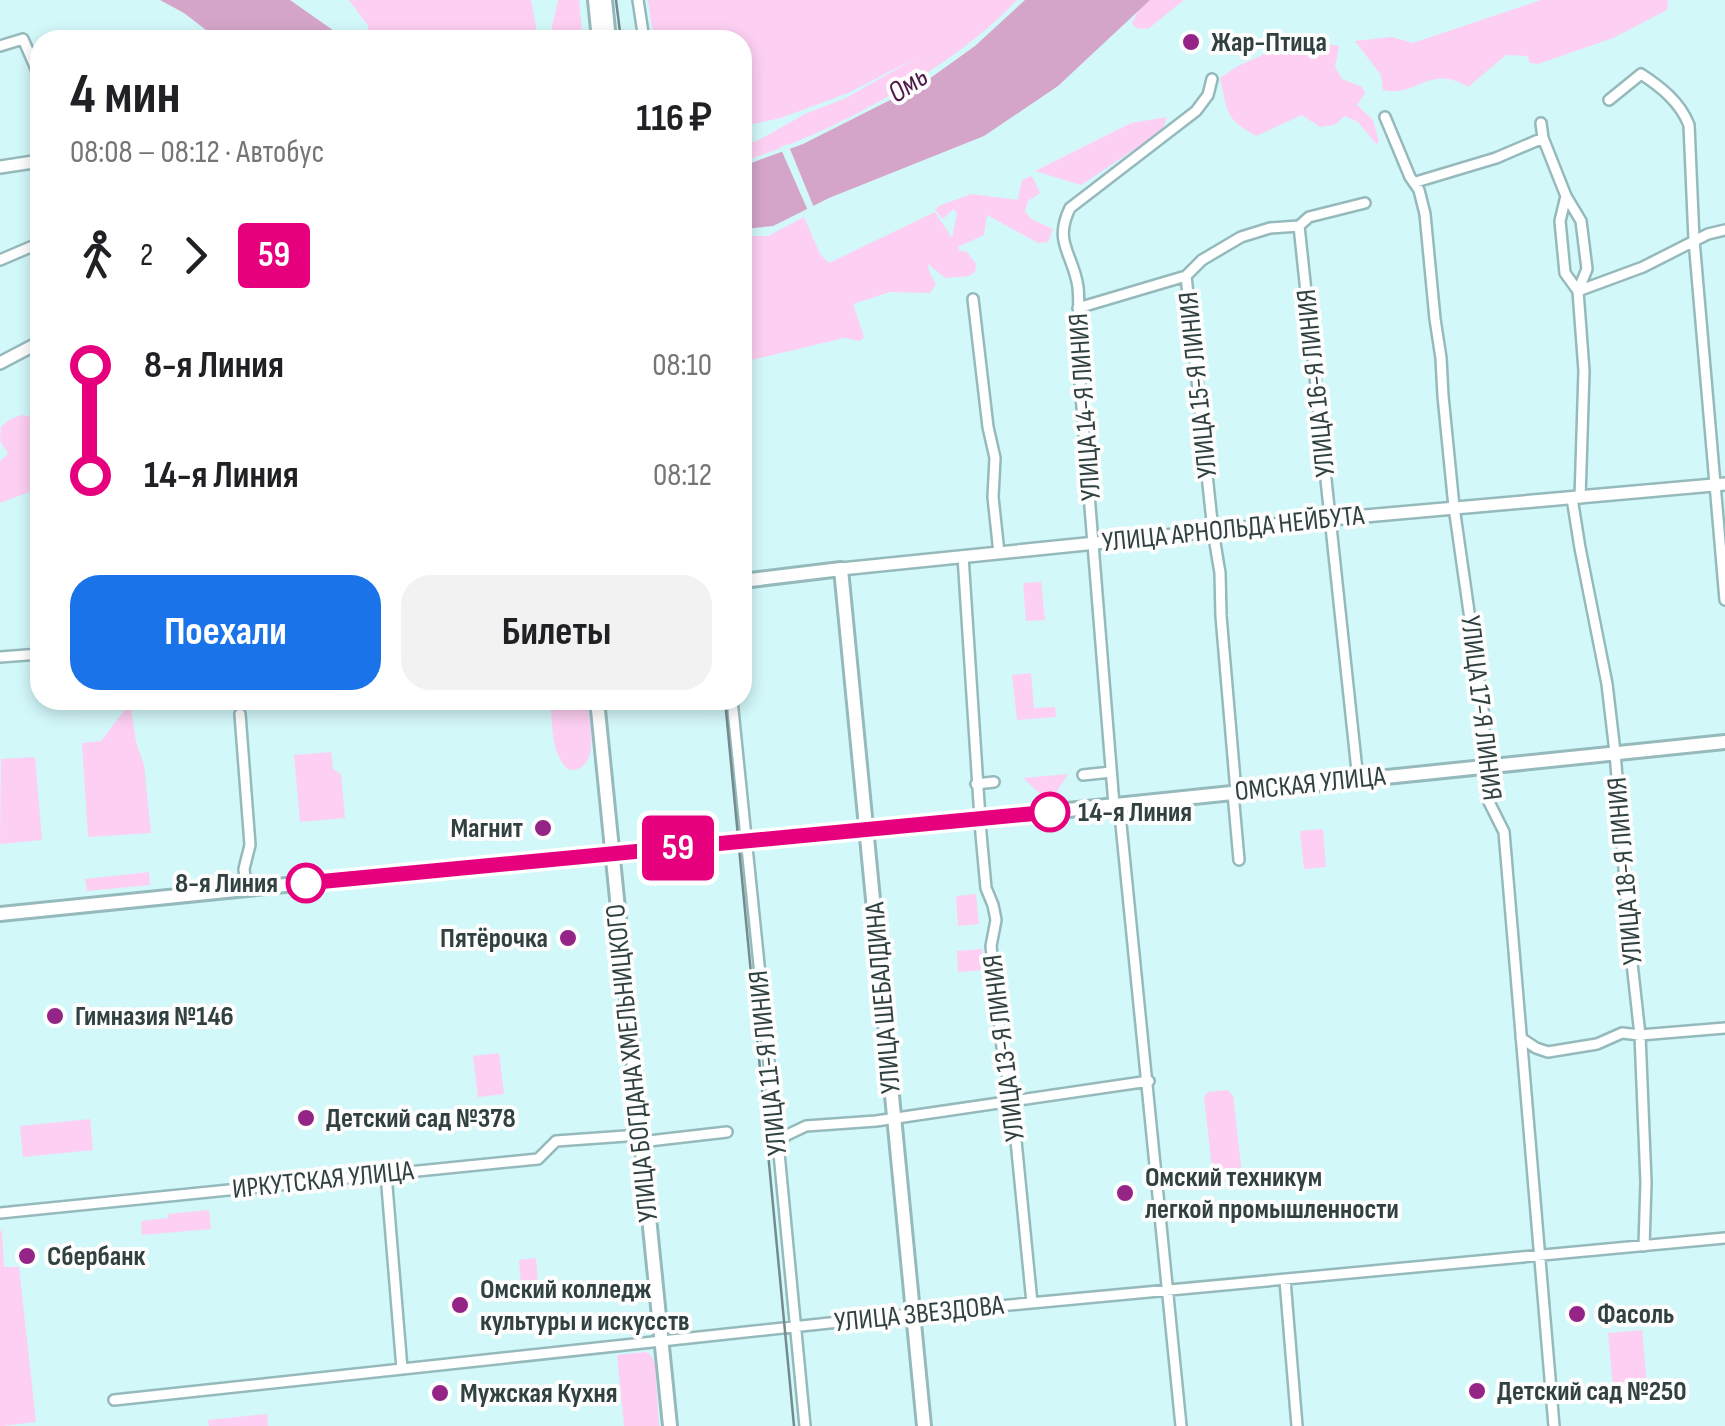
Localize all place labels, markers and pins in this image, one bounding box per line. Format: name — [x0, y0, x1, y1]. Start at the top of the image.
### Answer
place label: Жар-Птица — [1211, 26, 1327, 59]
marker: Жар-Птица — [1180, 31, 1202, 53]
marker: 14-я Линия — [1031, 793, 1069, 831]
place label: 14-я Линия — [1078, 796, 1192, 829]
place label: Магнит — [450, 812, 523, 845]
marker: Магнит — [532, 817, 554, 839]
marker: 8-я Линия — [287, 864, 325, 902]
place label: 8-я Линия — [175, 867, 278, 900]
place label: Пятёрочка — [440, 922, 548, 955]
marker: Пятёрочка — [557, 927, 579, 949]
place label: Гимназия №146 — [75, 1000, 234, 1033]
marker: Гимназия №146 — [44, 1005, 66, 1027]
place label: Детский сад №378 — [326, 1102, 516, 1135]
marker: Детский сад №378 — [295, 1107, 317, 1129]
place label: Омский техникум легкой промышленности — [1145, 1161, 1399, 1226]
marker: Омский техникум легкой промышленности — [1114, 1182, 1136, 1204]
place label: Сбербанк — [47, 1240, 145, 1273]
marker: Сбербанк — [16, 1245, 38, 1267]
place label: Омский колледж культуры и искусств — [480, 1273, 690, 1338]
marker: Омский колледж культуры и искусств — [449, 1294, 471, 1316]
place label: Фасоль — [1597, 1298, 1674, 1331]
marker: Фасоль — [1566, 1303, 1588, 1325]
place label: Детский сад №250 — [1497, 1375, 1687, 1408]
place label: Мужская Кухня — [460, 1377, 618, 1410]
marker: Детский сад №250 — [1466, 1380, 1488, 1402]
marker: Мужская Кухня — [429, 1382, 451, 1404]

